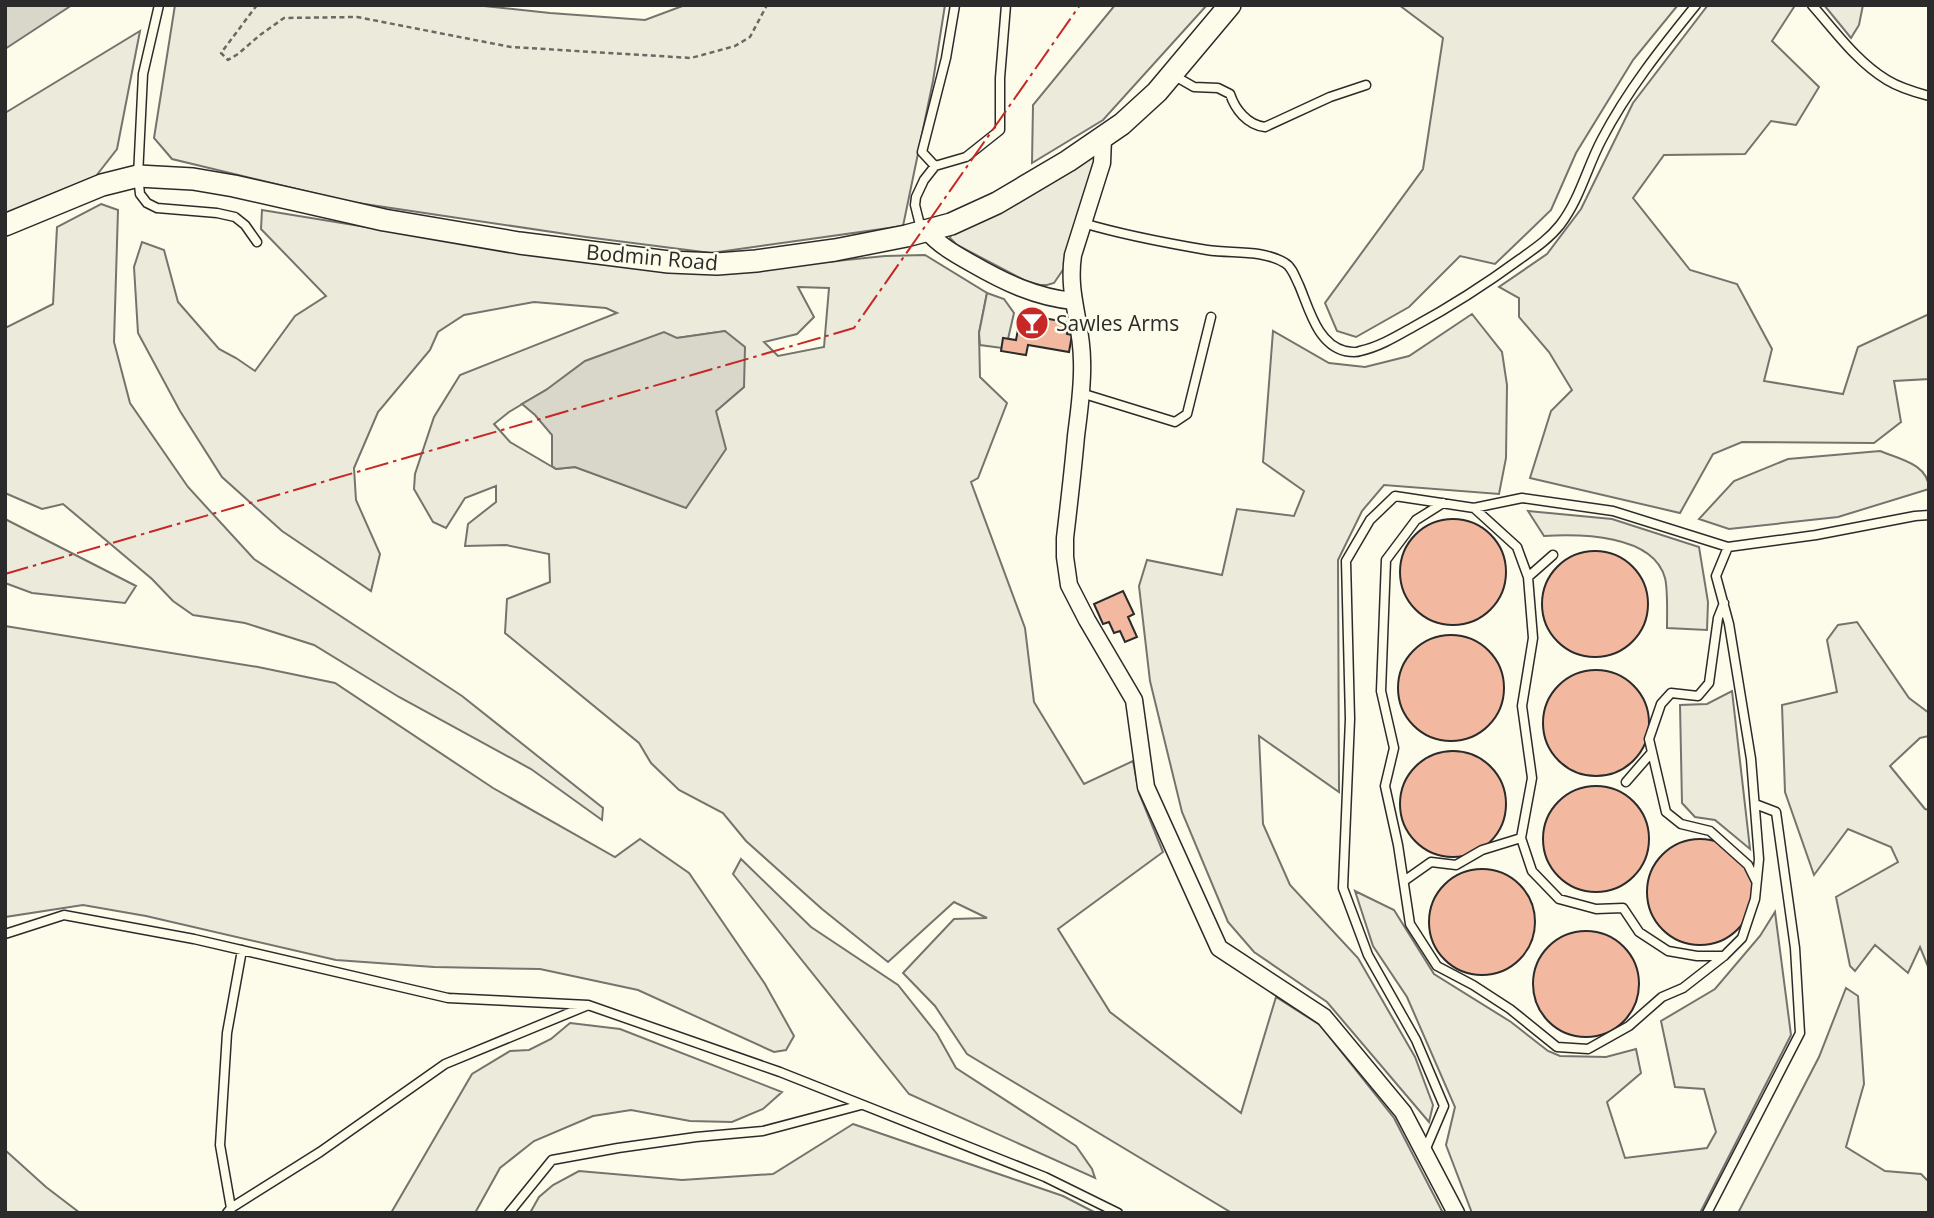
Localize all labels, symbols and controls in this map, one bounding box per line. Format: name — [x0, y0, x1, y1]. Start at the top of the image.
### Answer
street label: Bodmin Road — [585, 237, 719, 277]
bar icon: Sawles Arms — [1013, 304, 1051, 342]
place label: Sawles Arms — [1056, 309, 1179, 337]

